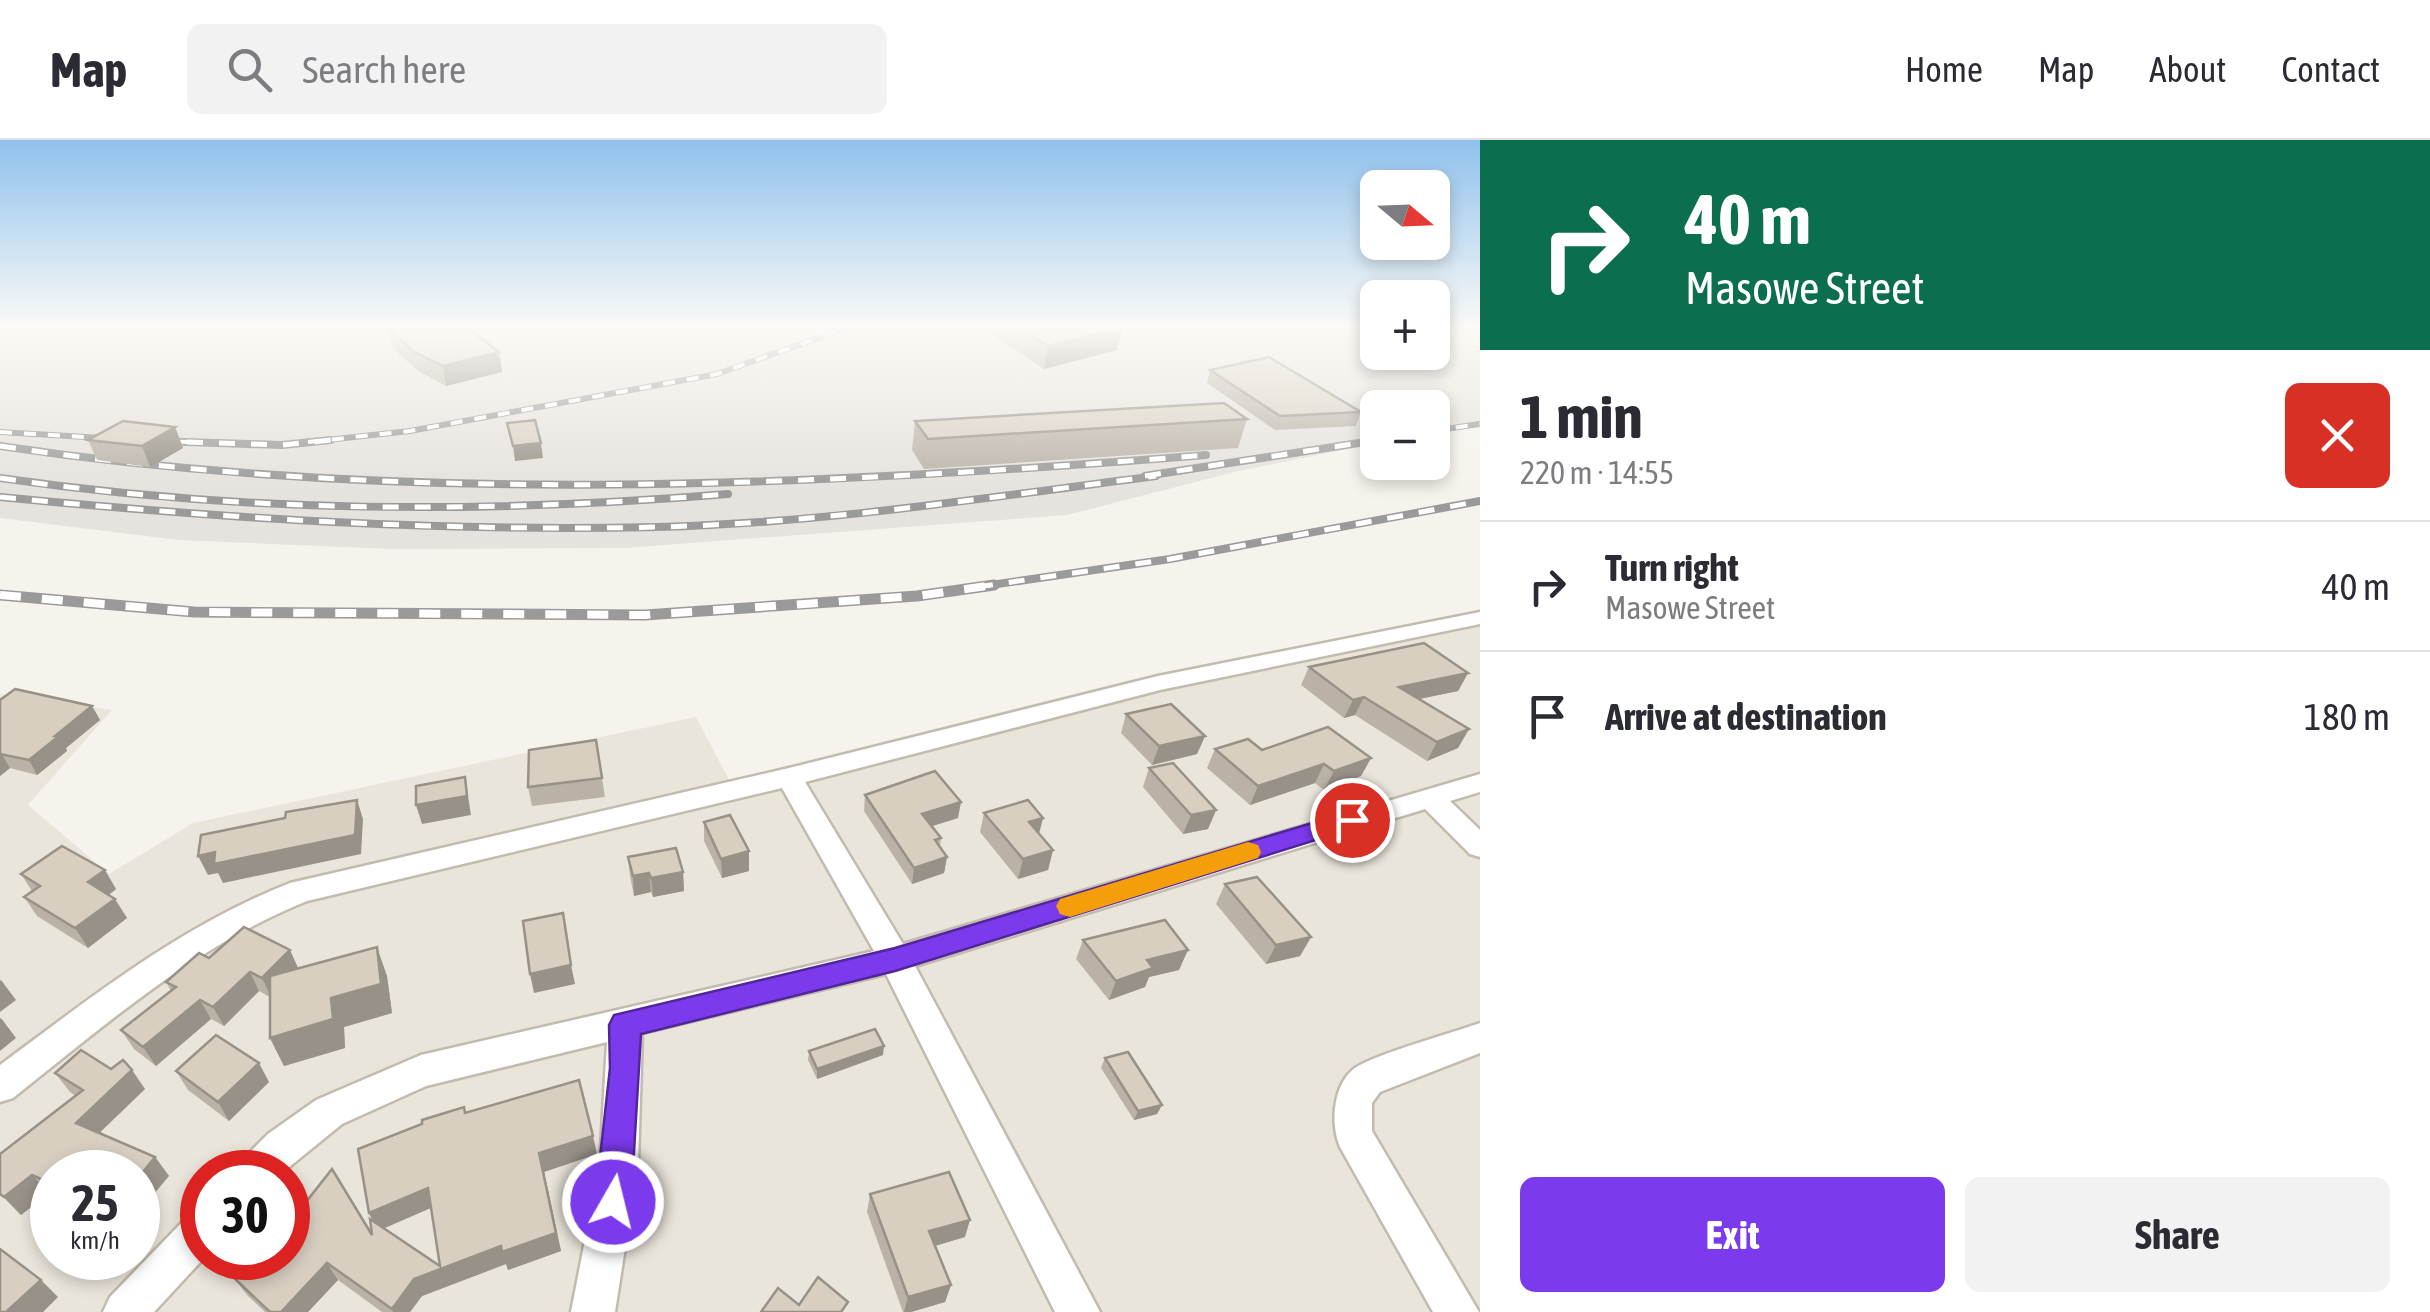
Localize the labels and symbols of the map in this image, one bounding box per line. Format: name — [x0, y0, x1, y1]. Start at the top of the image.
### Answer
north arrow — [1360, 170, 1450, 260]
pin — [1310, 778, 1395, 863]
speed limit sign: 30 — [180, 1150, 310, 1280]
position arrow — [561, 1150, 665, 1254]

